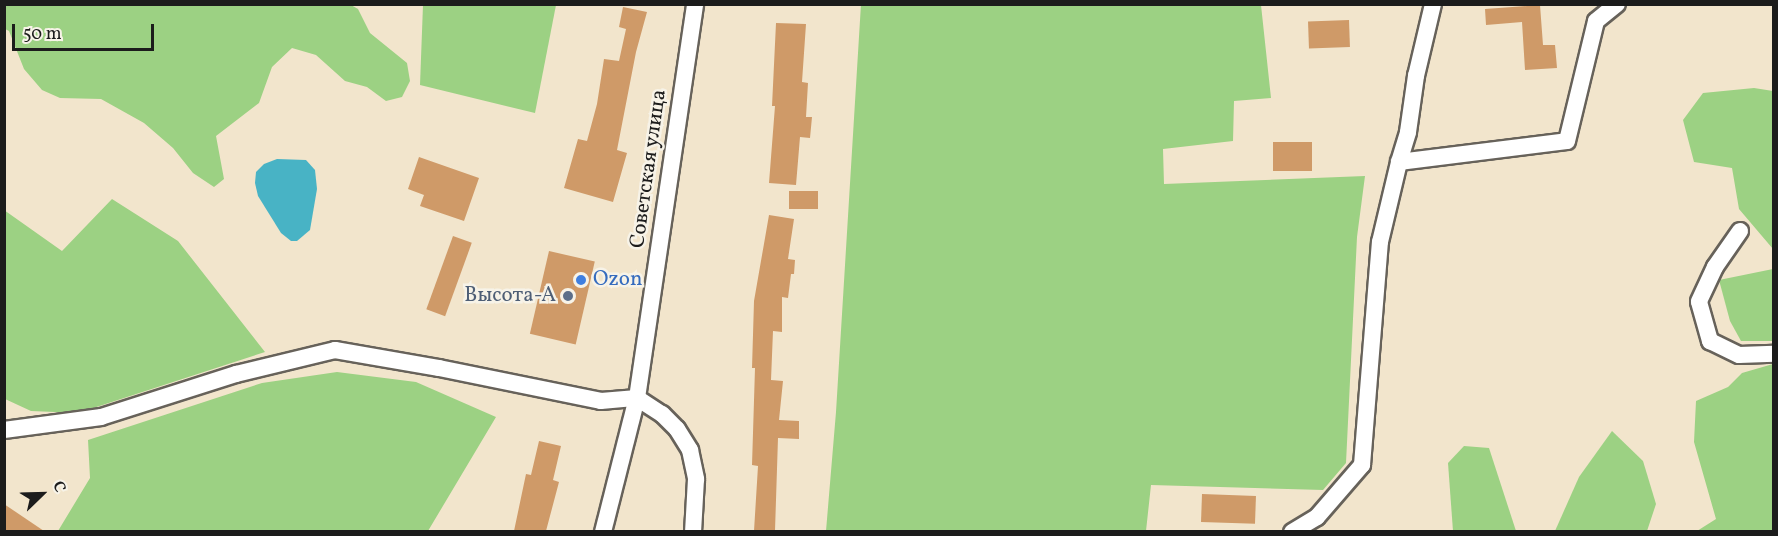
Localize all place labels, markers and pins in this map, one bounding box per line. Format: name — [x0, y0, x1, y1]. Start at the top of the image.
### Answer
place label: Ozon — [593, 267, 643, 293]
marker: Ozon — [574, 273, 588, 287]
place label: Высота-А — [464, 283, 556, 309]
marker: Высота-А — [561, 289, 575, 303]

